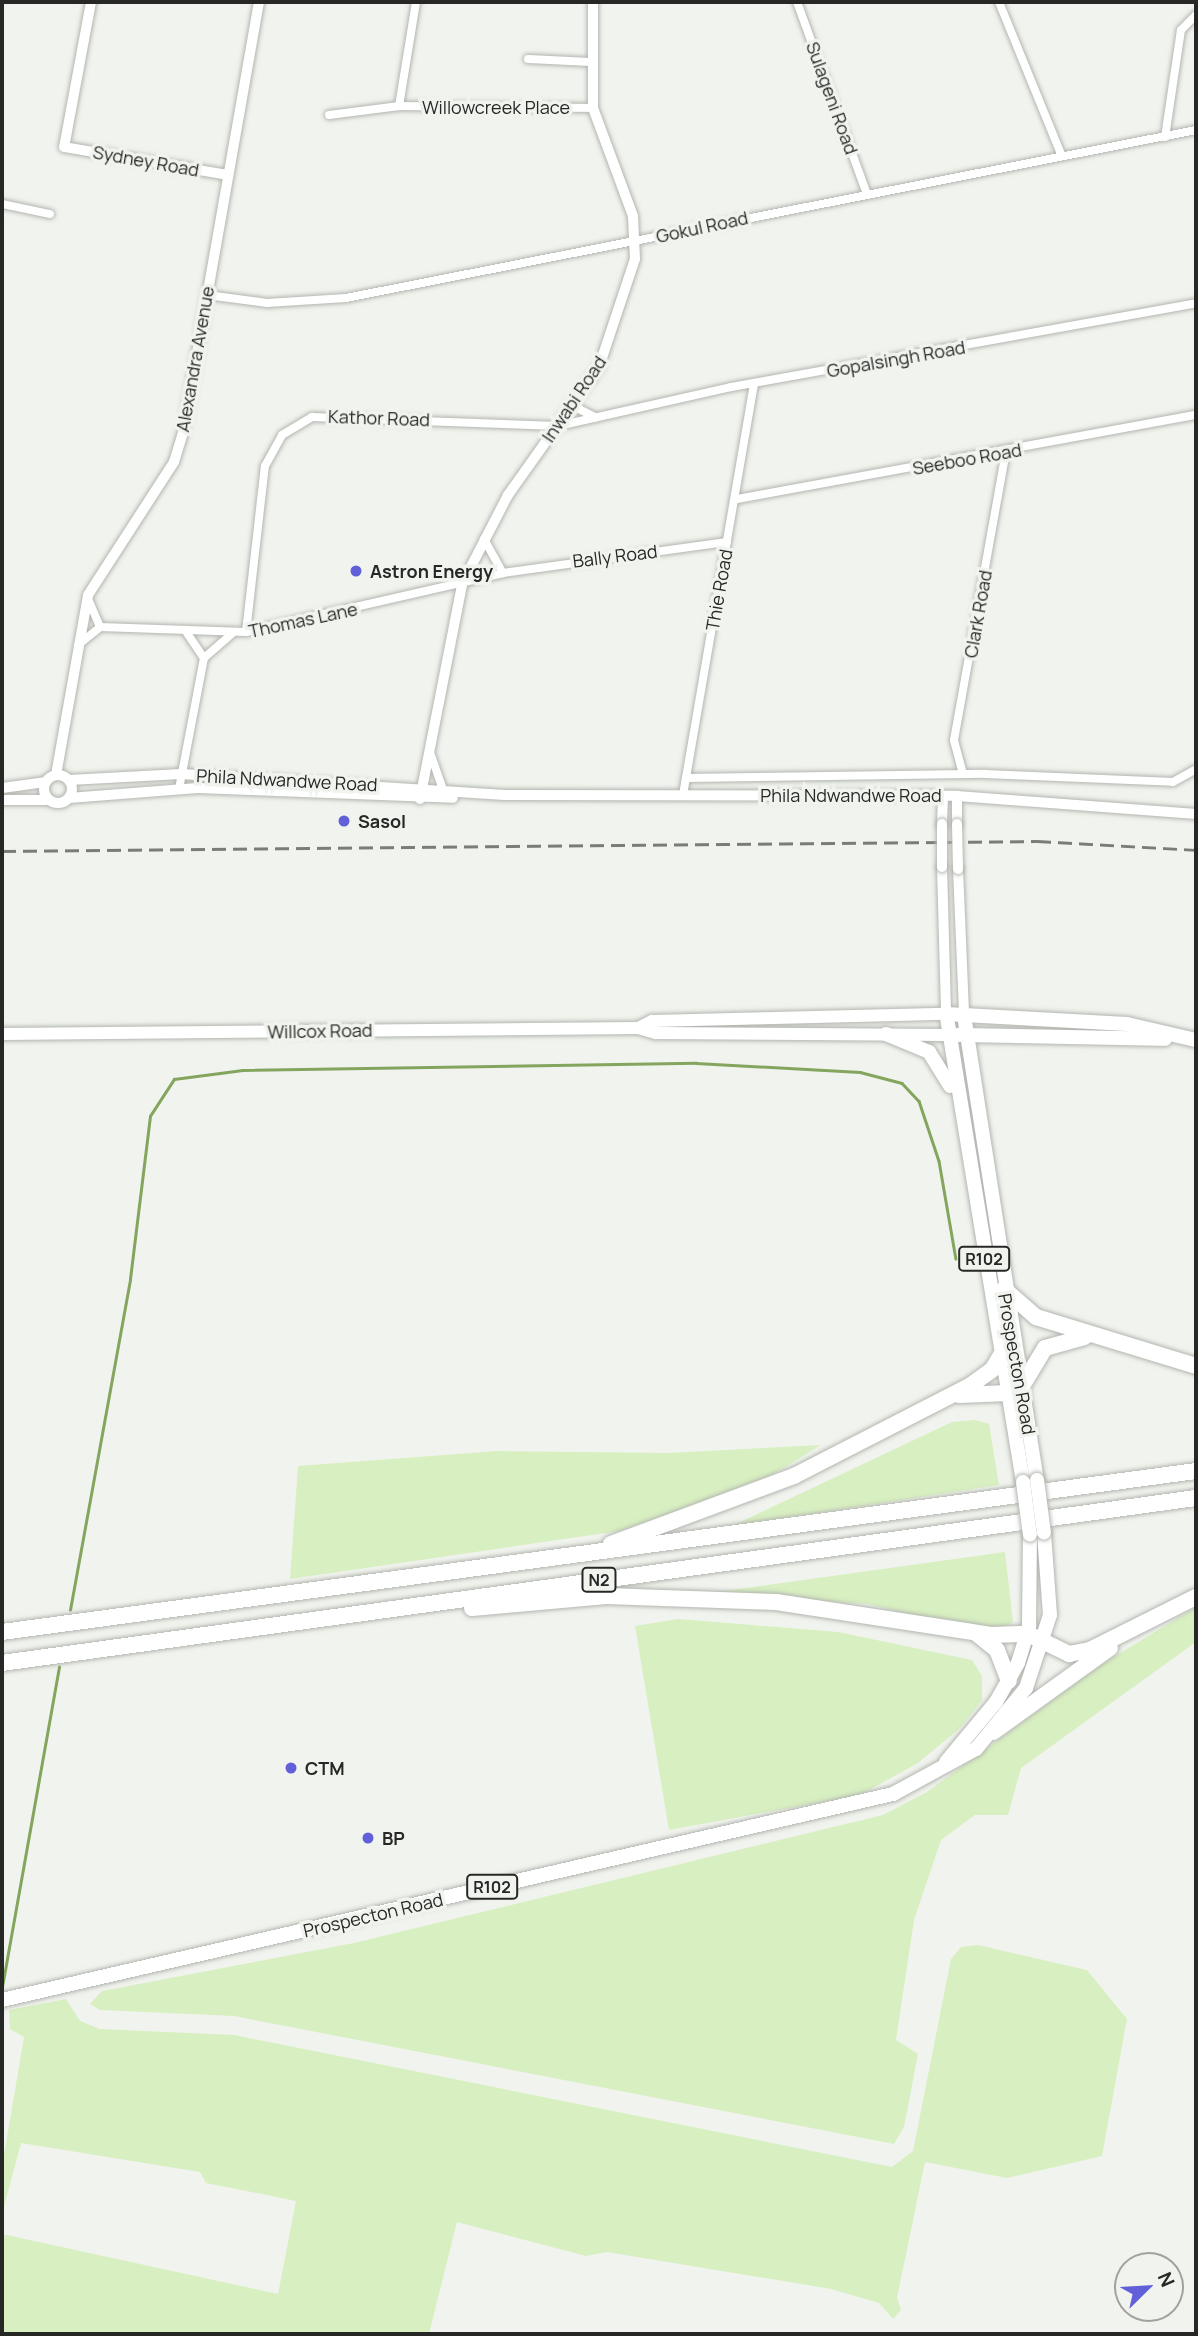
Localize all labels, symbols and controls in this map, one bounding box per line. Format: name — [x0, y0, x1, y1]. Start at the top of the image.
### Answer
street label: Sulageni Road — [802, 39, 862, 157]
street label: Willowcreek Place — [422, 96, 570, 118]
street label: Sydney Road — [91, 141, 201, 181]
street label: Gokul Road — [654, 207, 750, 247]
street label: Alexandra Avenue — [172, 284, 218, 434]
street label: Gopalsingh Road — [825, 336, 967, 382]
street label: Inwabi Road — [537, 352, 611, 446]
street label: Kathor Road — [328, 405, 430, 431]
street label: Seeboo Road — [911, 439, 1023, 479]
street label: Bally Road — [571, 540, 659, 572]
street label: Thie Road — [701, 548, 737, 632]
place label: Astron Energy — [370, 560, 493, 582]
marker: Astron Energy — [348, 563, 364, 579]
street label: Clark Road — [960, 568, 996, 660]
street label: Thomas Lane — [247, 598, 359, 642]
street label: Phila Ndwandwe Road — [196, 764, 378, 796]
street label: Phila Ndwandwe Road — [760, 784, 942, 806]
place label: Sasol — [358, 810, 406, 832]
marker: Sasol — [336, 813, 352, 829]
street label: Willcox Road — [267, 1019, 373, 1043]
road number: R102 — [958, 1246, 1010, 1272]
street label: Prospecton Road — [994, 1292, 1040, 1436]
road number: N2 — [580, 1568, 618, 1592]
place label: CTM — [305, 1757, 345, 1779]
marker: CTM — [283, 1760, 299, 1776]
place label: BP — [382, 1827, 405, 1849]
marker: BP — [360, 1830, 376, 1846]
road number: R102 — [466, 1874, 518, 1899]
street label: Prospecton Road — [301, 1888, 445, 1942]
north arrow — [1114, 2252, 1184, 2322]
text: N — [1152, 2268, 1181, 2291]

